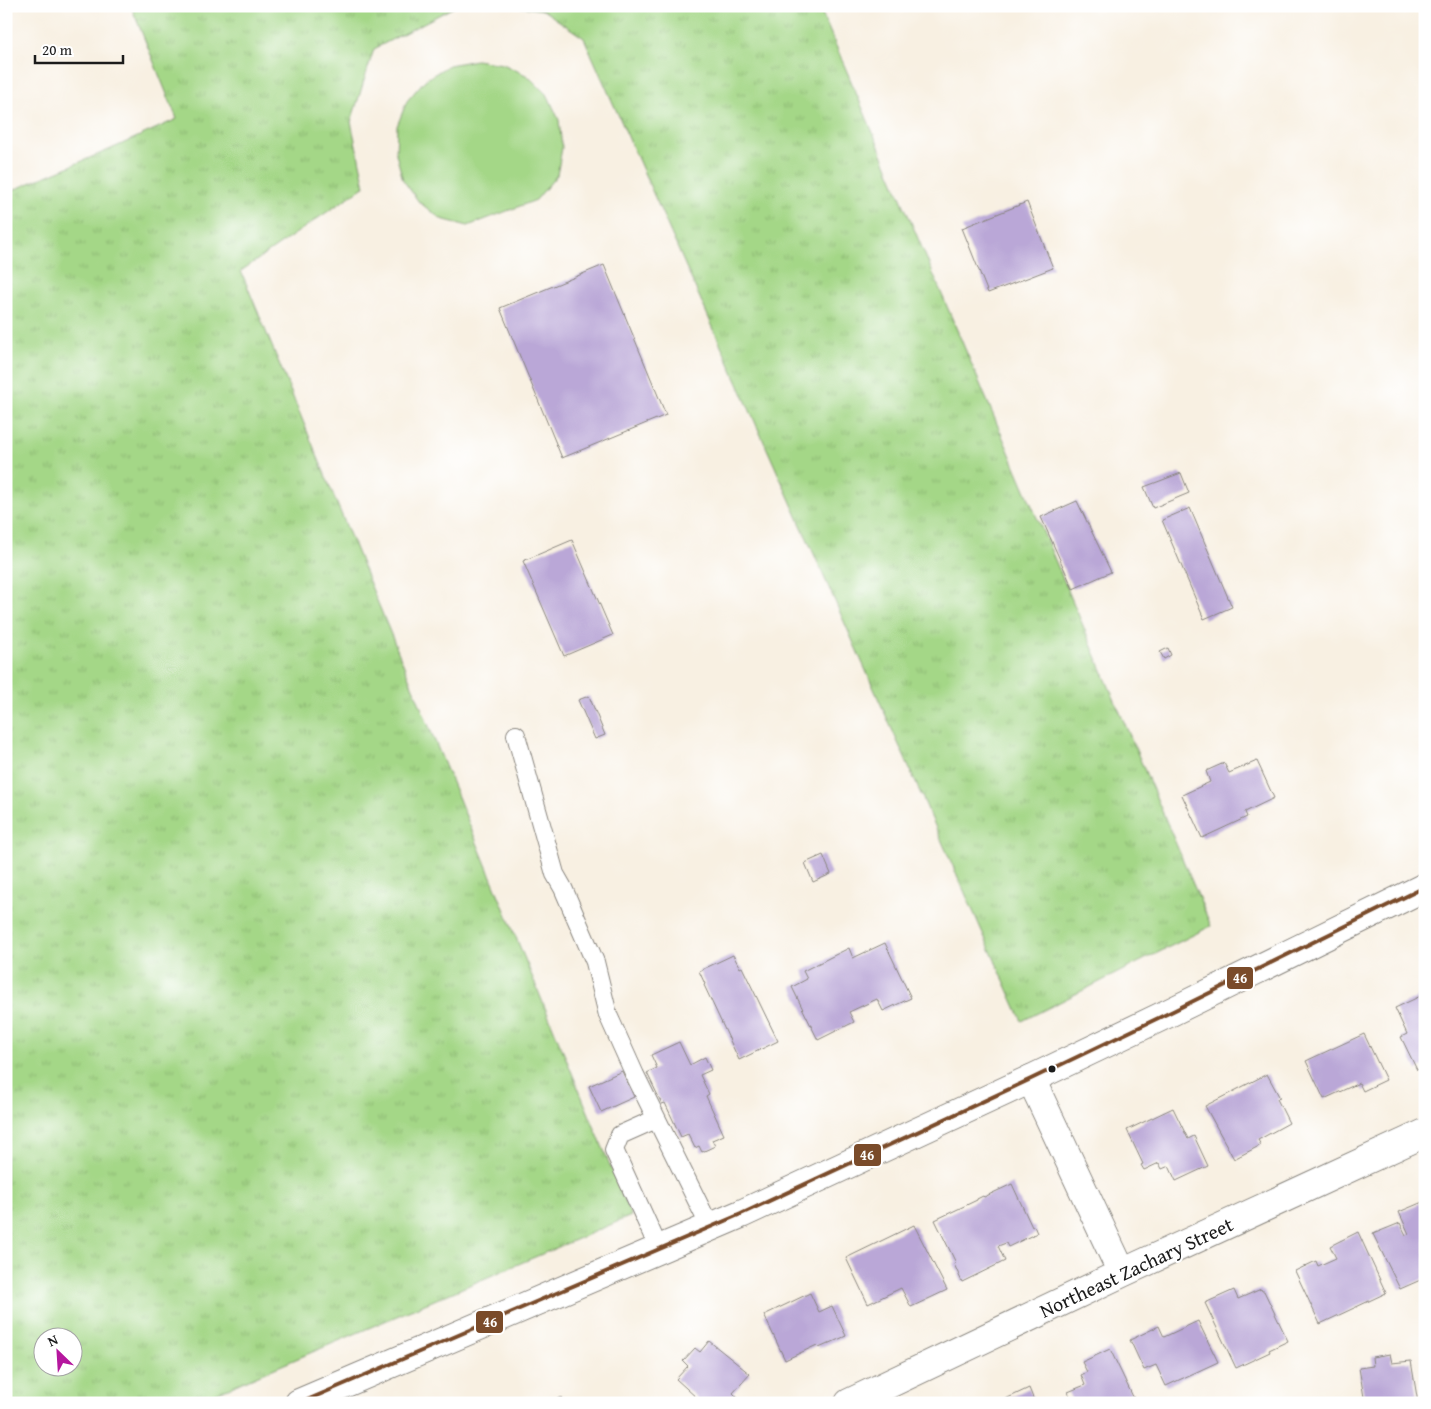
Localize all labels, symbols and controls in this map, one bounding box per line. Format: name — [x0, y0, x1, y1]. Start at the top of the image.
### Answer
scale bar — [35, 32, 122, 64]
text: 20 m — [42, 39, 73, 60]
line badge: 46 — [1226, 966, 1254, 990]
text: 46 — [1233, 968, 1247, 988]
unlabelled marker — [1047, 1064, 1057, 1074]
line badge: 46 — [853, 1143, 882, 1167]
text: 46 — [860, 1145, 874, 1165]
street label: Northeast Zachary Street — [1034, 1209, 1238, 1325]
line badge: 46 — [475, 1310, 504, 1334]
text: 46 — [483, 1312, 497, 1332]
north arrow — [32, 1326, 82, 1376]
text: N — [44, 1329, 62, 1351]

